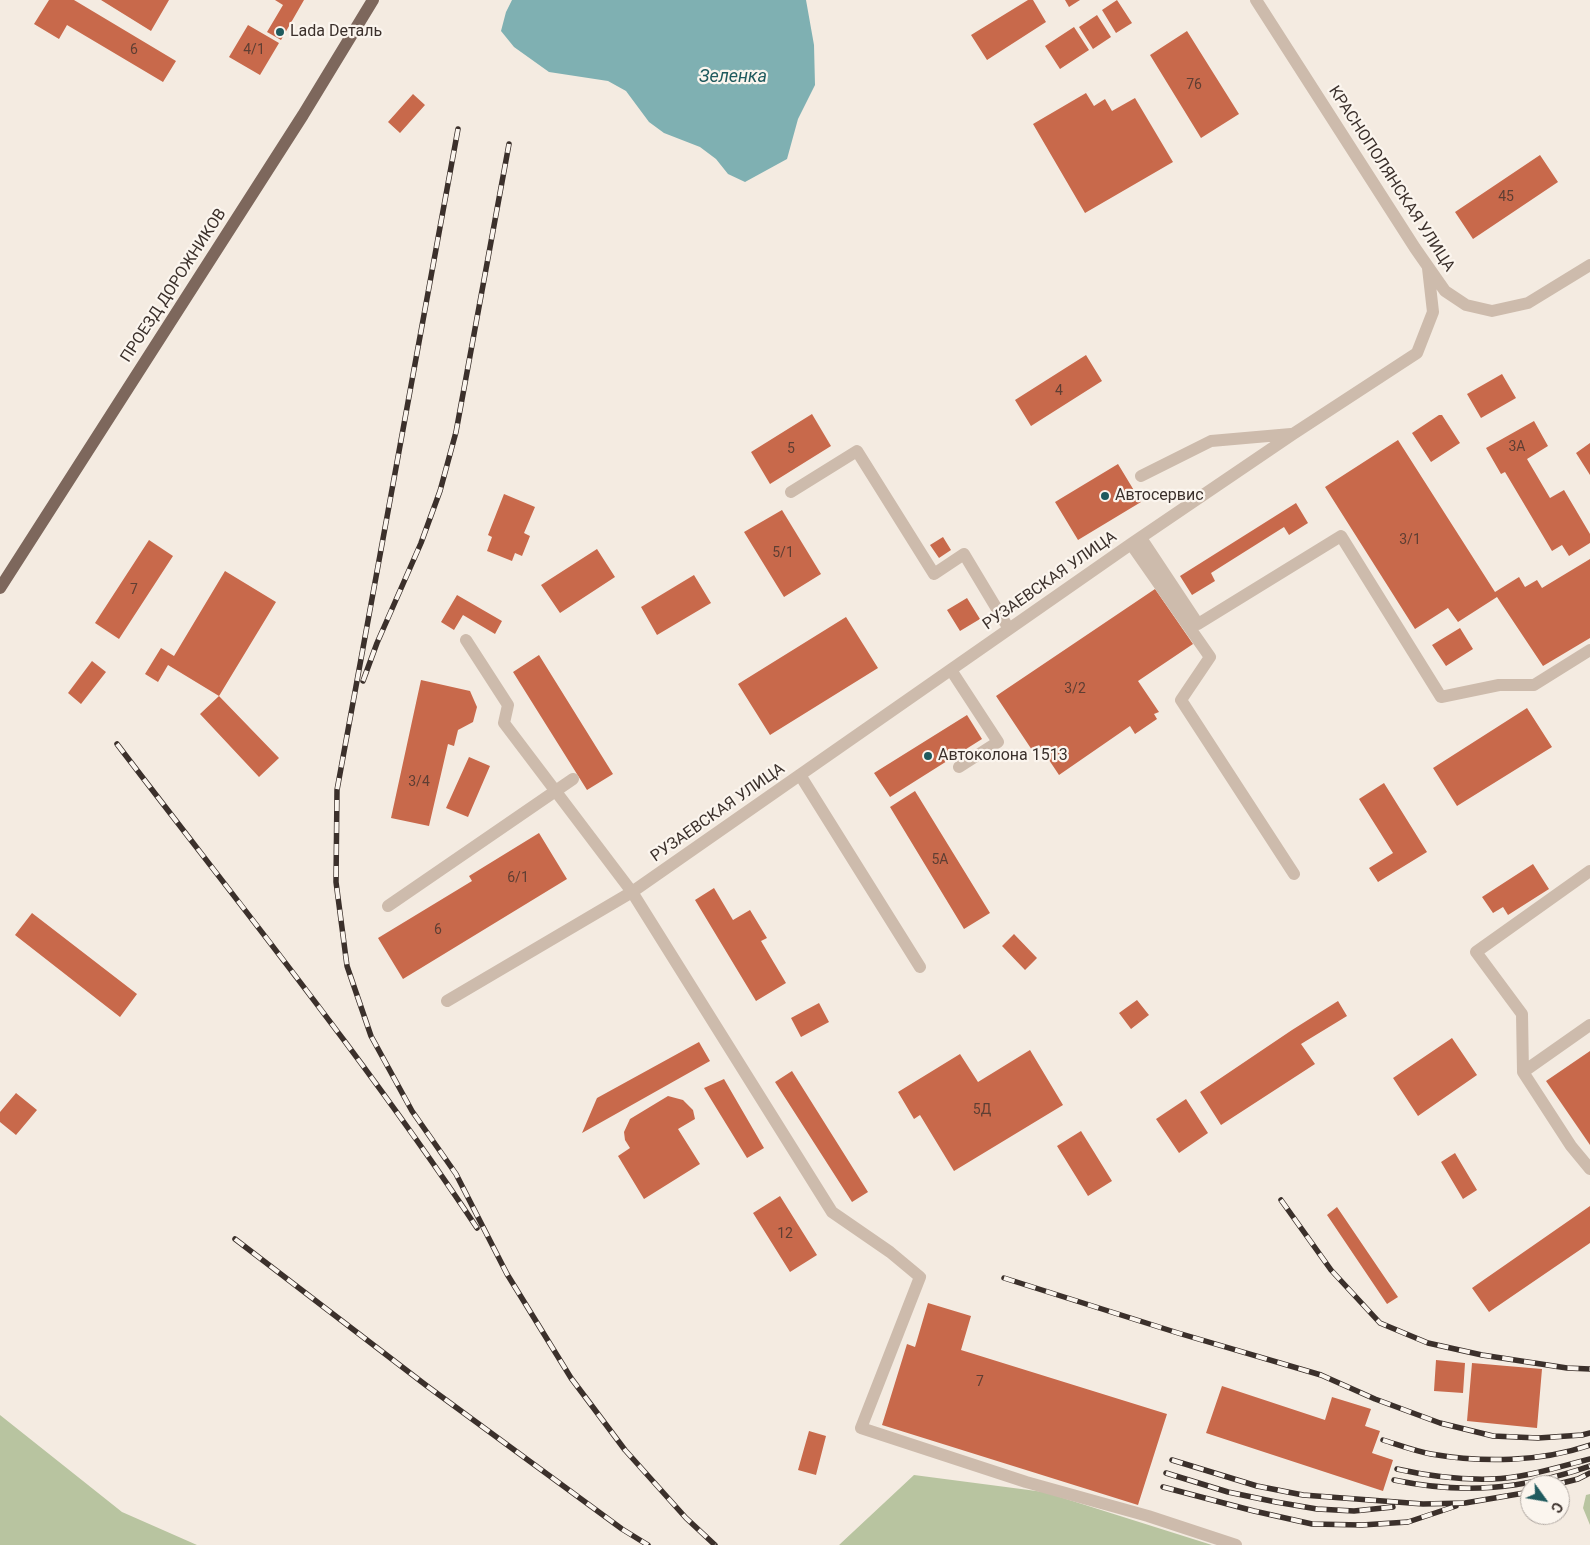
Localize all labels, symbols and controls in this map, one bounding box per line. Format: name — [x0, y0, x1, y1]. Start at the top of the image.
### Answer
place label: Lada Dеталь — [290, 22, 382, 42]
marker: Lada Dеталь — [274, 26, 286, 38]
house number: 6 — [130, 42, 138, 58]
house number: 4/1 — [243, 42, 265, 58]
water label: Зеленка — [699, 66, 767, 88]
house number: 76 — [1186, 77, 1202, 93]
street label: КРАСНОПОЛЯНСКАЯ УЛИЦА — [1324, 83, 1458, 275]
house number: 45 — [1498, 189, 1514, 205]
street label: ПРОЕЗД ДОРОЖНИКОВ — [117, 206, 231, 366]
house number: 4 — [1055, 383, 1063, 399]
house number: 3А — [1508, 439, 1526, 455]
house number: 5 — [787, 441, 795, 457]
place label: Автосервис — [1115, 486, 1204, 506]
marker: Автосервис — [1099, 490, 1111, 502]
street label: РУЗАЕВСКАЯ УЛИЦА — [979, 528, 1121, 634]
house number: 3/1 — [1399, 532, 1421, 548]
house number: 5/1 — [772, 545, 794, 561]
house number: 7 — [130, 582, 138, 598]
house number: 3/2 — [1064, 681, 1086, 697]
place label: Автоколона 1513 — [938, 746, 1068, 766]
marker: Автоколона 1513 — [922, 750, 934, 762]
street label: РУЗАЕВСКАЯ УЛИЦА — [647, 760, 789, 866]
house number: 3/4 — [408, 774, 430, 790]
house number: 5А — [931, 852, 949, 868]
house number: 6/1 — [507, 870, 529, 886]
house number: 6 — [434, 922, 442, 938]
house number: 5Д — [973, 1102, 991, 1118]
house number: 12 — [777, 1226, 793, 1242]
house number: 7 — [976, 1374, 984, 1390]
north arrow — [1520, 1475, 1570, 1525]
text: С — [1548, 1499, 1566, 1516]

